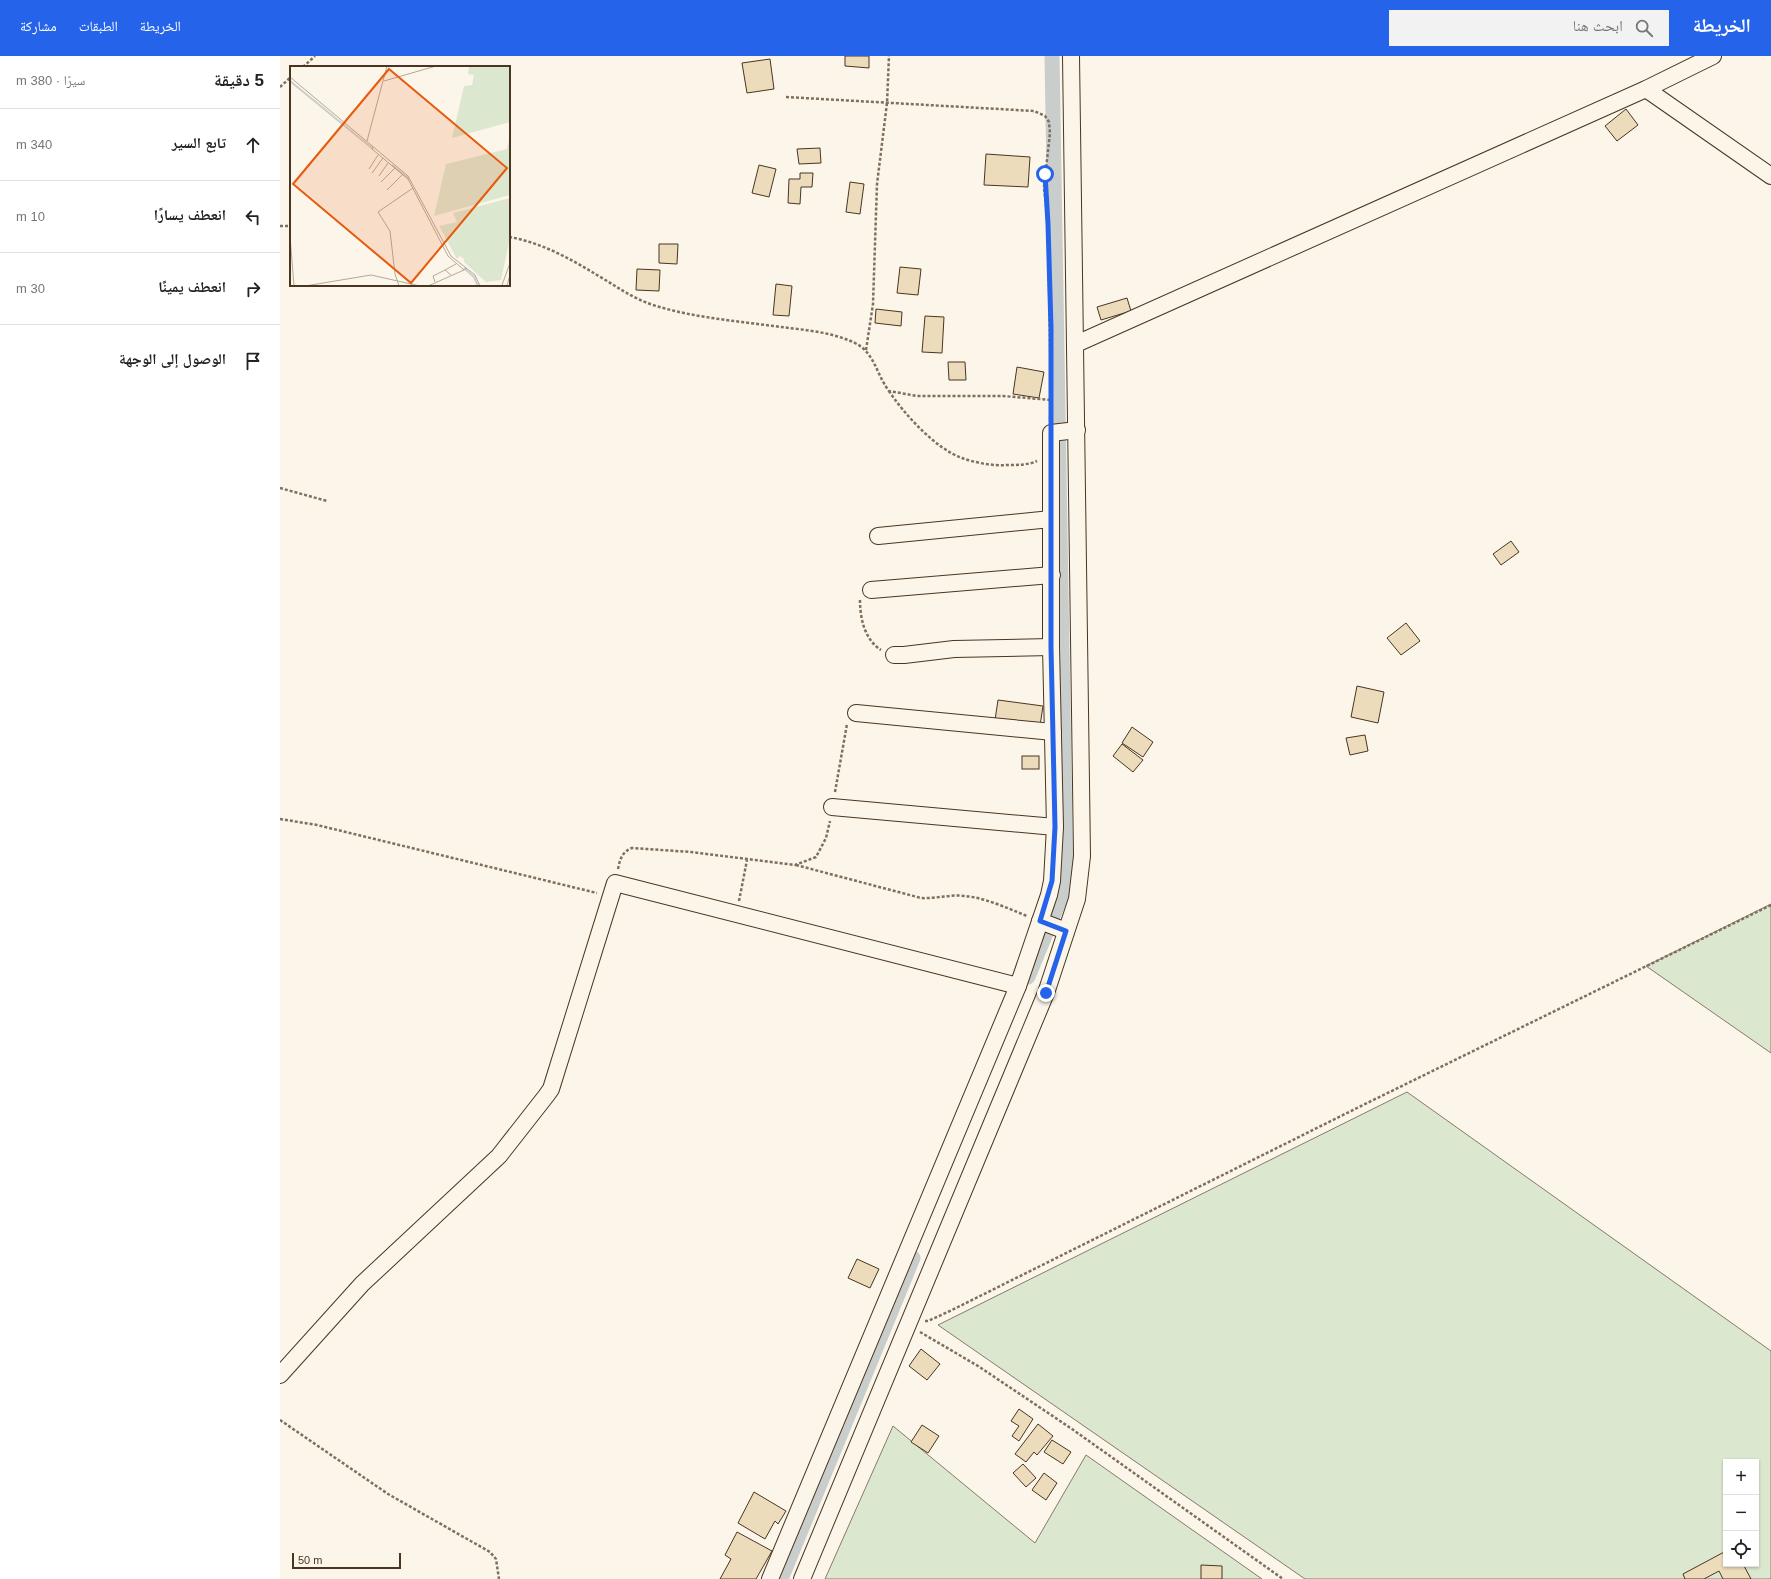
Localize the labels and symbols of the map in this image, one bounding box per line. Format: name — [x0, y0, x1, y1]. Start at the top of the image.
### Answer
inset map — [290, 66, 510, 286]
route start — [1036, 165, 1054, 183]
route end — [1037, 984, 1055, 1002]
scale bar — [292, 1551, 401, 1570]

